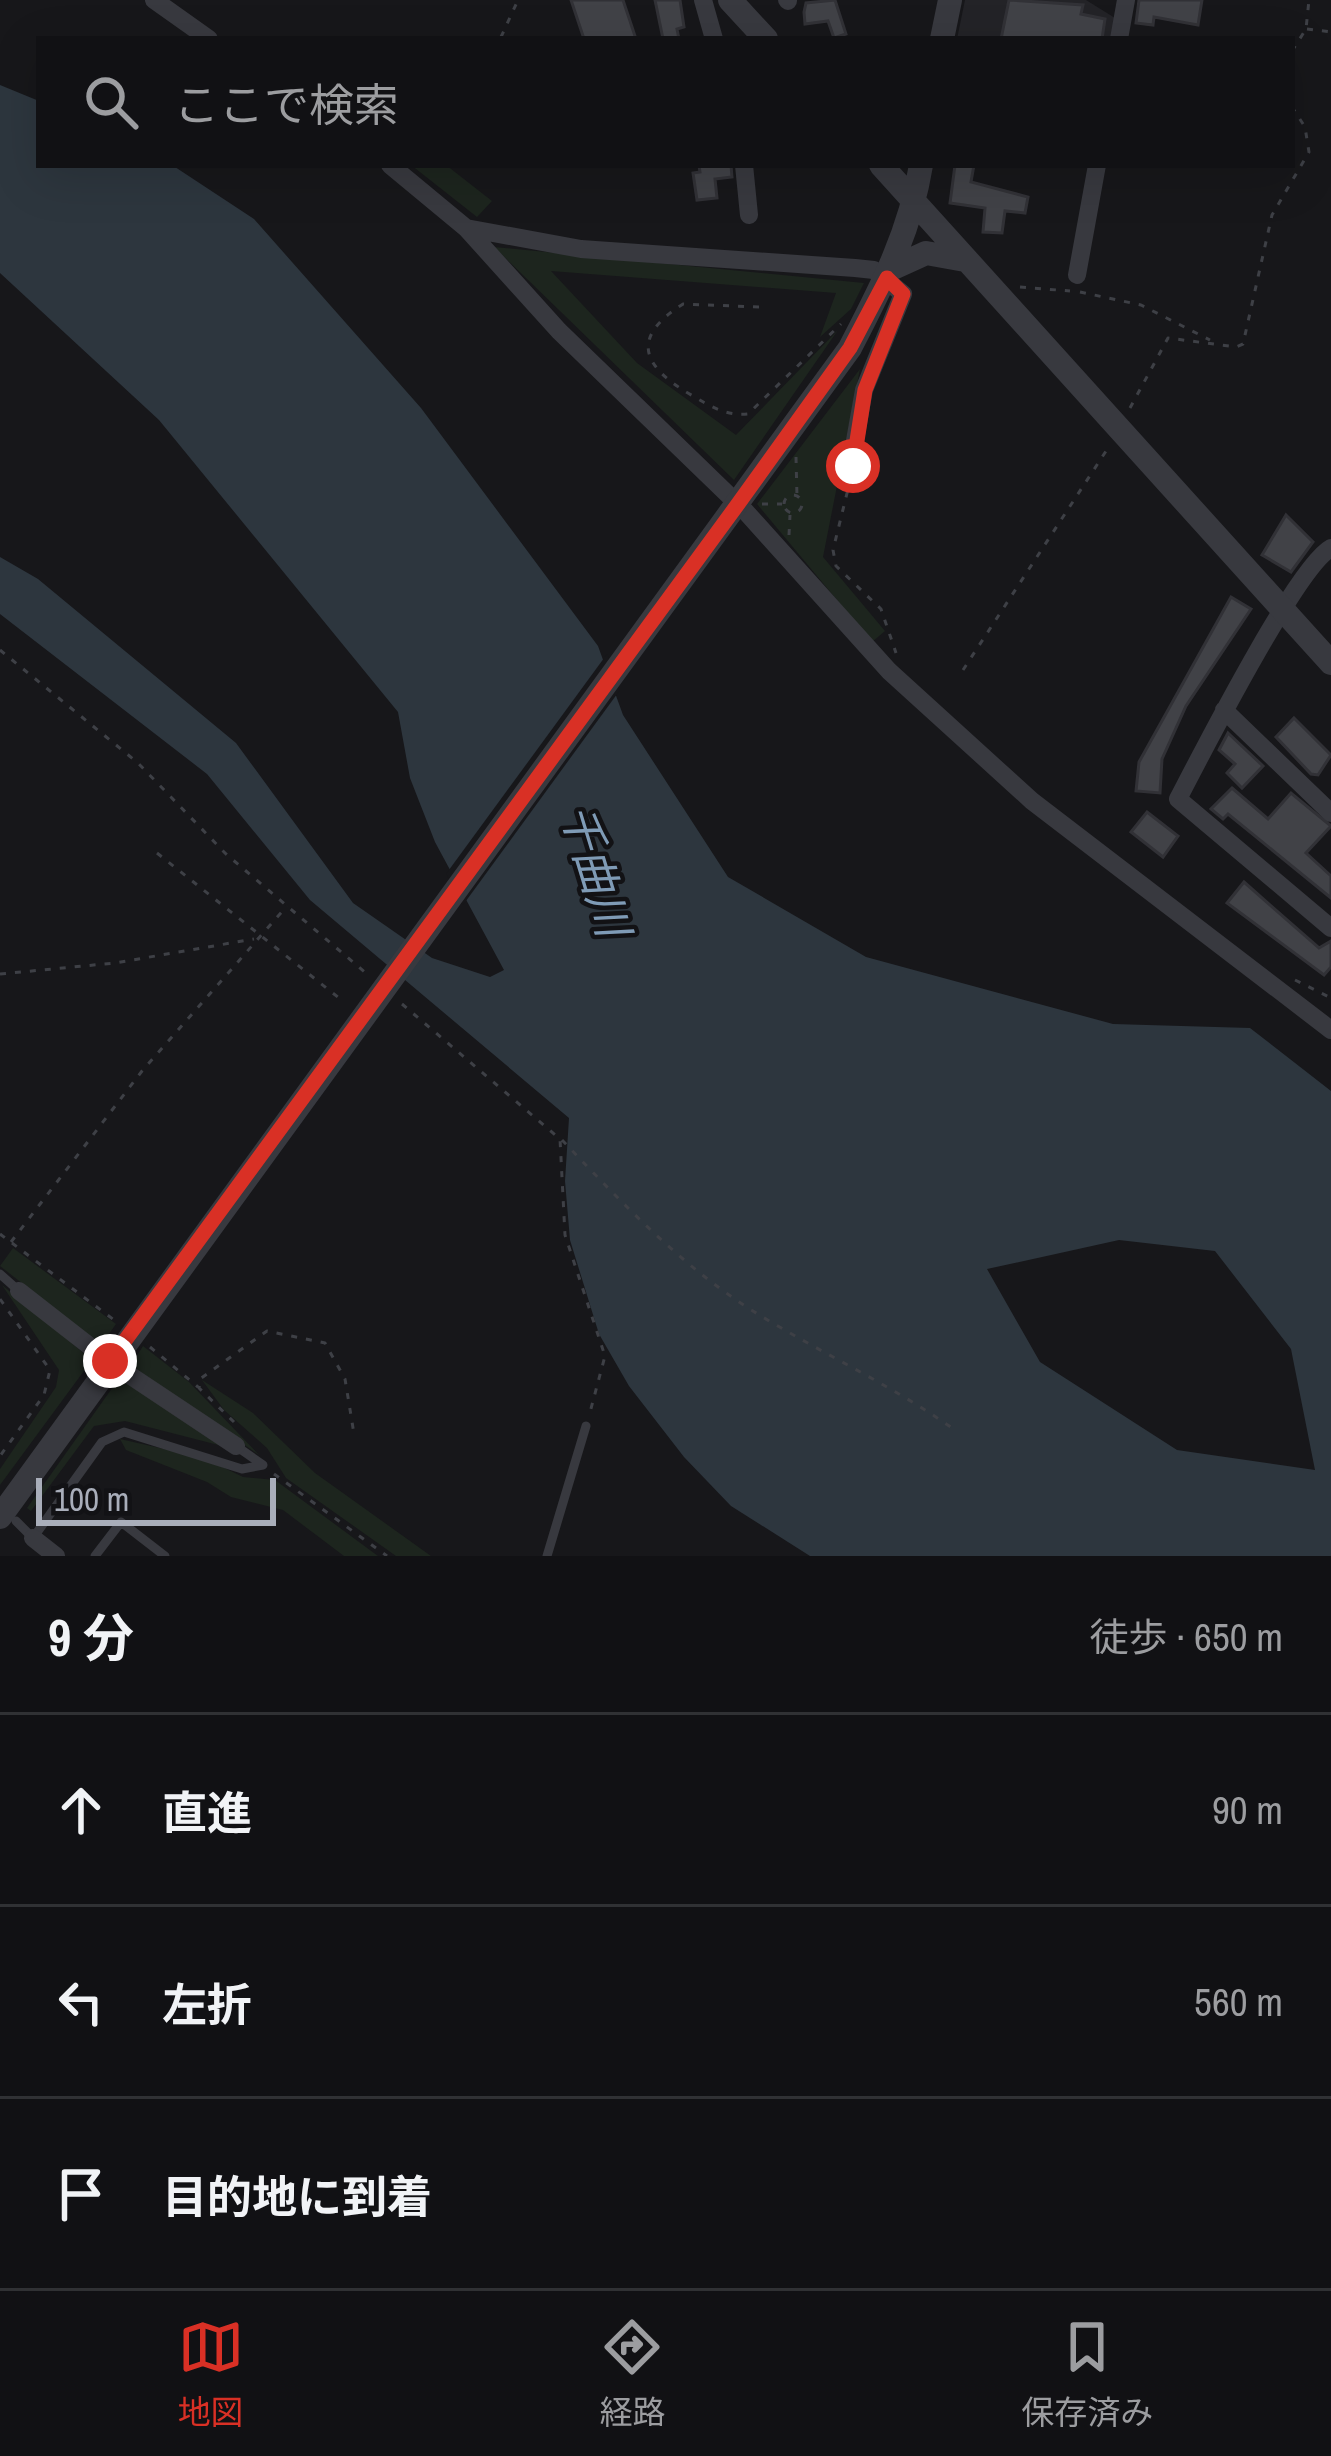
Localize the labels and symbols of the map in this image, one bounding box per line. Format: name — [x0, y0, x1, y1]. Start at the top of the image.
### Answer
route start — [826, 439, 880, 493]
water label: 千曲川 — [547, 797, 646, 947]
route end — [83, 1334, 137, 1388]
scale bar — [36, 1472, 276, 1525]

